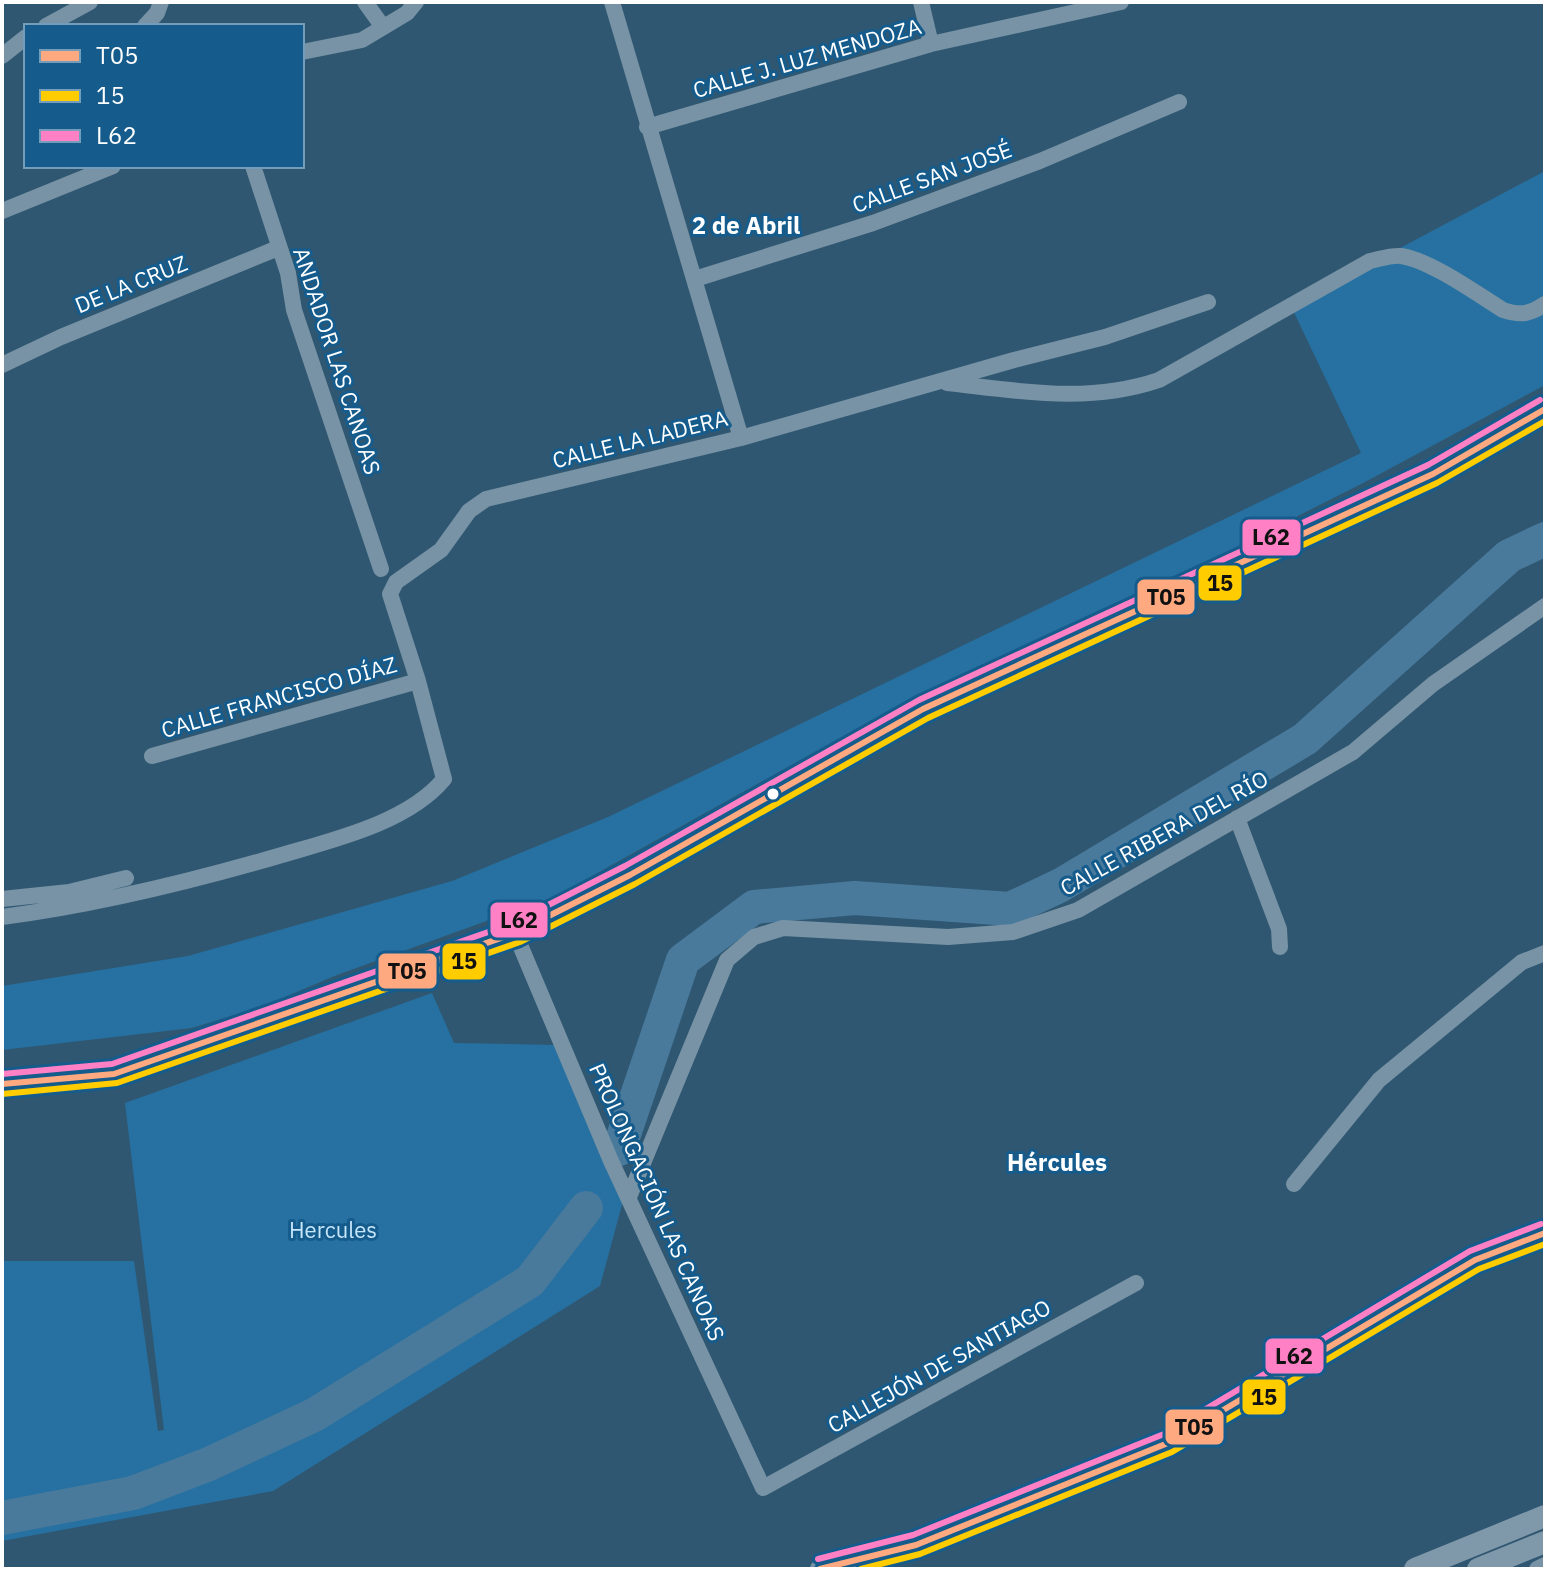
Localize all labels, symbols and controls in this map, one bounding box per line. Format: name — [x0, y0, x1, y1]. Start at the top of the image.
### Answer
street label: CALLE J. LUZ MENDOZA — [689, 11, 924, 104]
legend — [24, 24, 304, 168]
text: T05 — [96, 39, 139, 71]
text: 15 — [96, 79, 125, 111]
text: L62 — [96, 119, 137, 151]
street label: CALLE SAN JOSÉ — [848, 134, 1016, 219]
district label: 2 de Abril — [692, 209, 800, 241]
street label: ANDADOR LAS CANOAS — [287, 244, 388, 478]
street label: DE LA CRUZ — [70, 248, 191, 319]
street label: CALLE LA LADERA — [549, 403, 731, 474]
line badge: L62 — [1241, 518, 1302, 557]
text: L62 — [1252, 522, 1290, 551]
line badge: 15 — [1197, 564, 1243, 602]
text: 15 — [1207, 568, 1233, 597]
line badge: T05 — [1136, 578, 1196, 616]
text: T05 — [1146, 582, 1186, 611]
street label: CALLE FRANCISCO DÍAZ — [158, 649, 400, 744]
street label: CALLE RIBERA DEL RÍO — [1055, 763, 1273, 902]
unlabelled marker — [765, 786, 781, 802]
line badge: L62 — [489, 901, 549, 939]
text: L62 — [500, 905, 538, 934]
line badge: 15 — [441, 942, 487, 981]
text: 15 — [451, 946, 477, 975]
line badge: T05 — [377, 952, 438, 990]
text: T05 — [387, 956, 427, 985]
street label: PROLONGACIÓN LAS CANOAS — [583, 1058, 732, 1345]
district label: Hércules — [1007, 1146, 1107, 1178]
park label: Hercules — [289, 1215, 377, 1244]
street label: CALLEJÓN DE SANTIAGO — [822, 1292, 1056, 1439]
line badge: L62 — [1264, 1337, 1325, 1375]
text: L62 — [1275, 1341, 1313, 1370]
line badge: 15 — [1241, 1378, 1287, 1416]
text: 15 — [1251, 1382, 1277, 1411]
line badge: T05 — [1164, 1408, 1225, 1446]
text: T05 — [1174, 1412, 1214, 1441]

